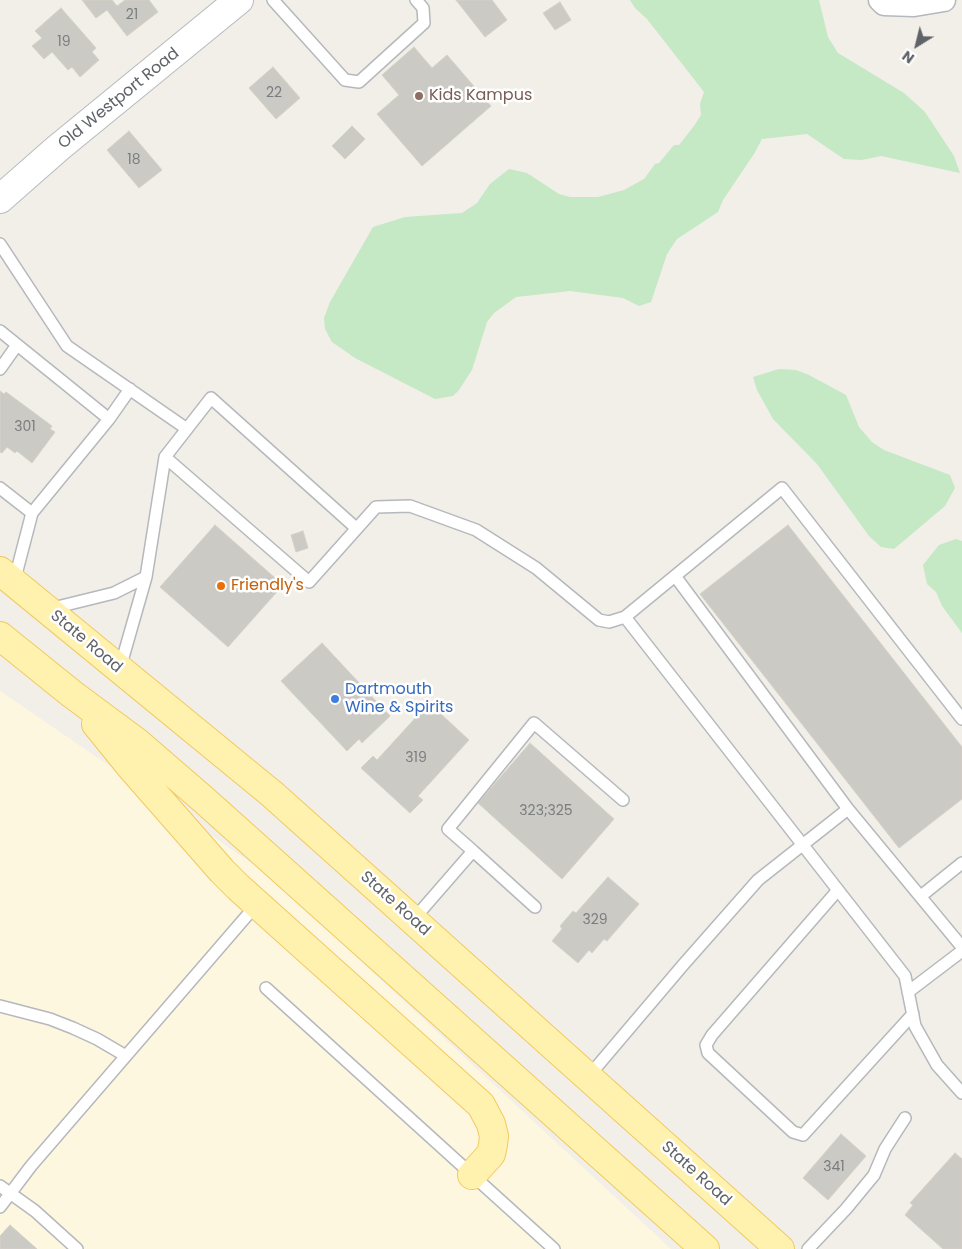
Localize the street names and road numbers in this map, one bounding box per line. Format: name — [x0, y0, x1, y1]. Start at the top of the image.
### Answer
street label: Old Westport Road — [55, 44, 183, 154]
street label: State Road — [46, 606, 126, 678]
street label: State Road — [356, 868, 434, 940]
street label: State Road — [657, 1138, 735, 1210]

